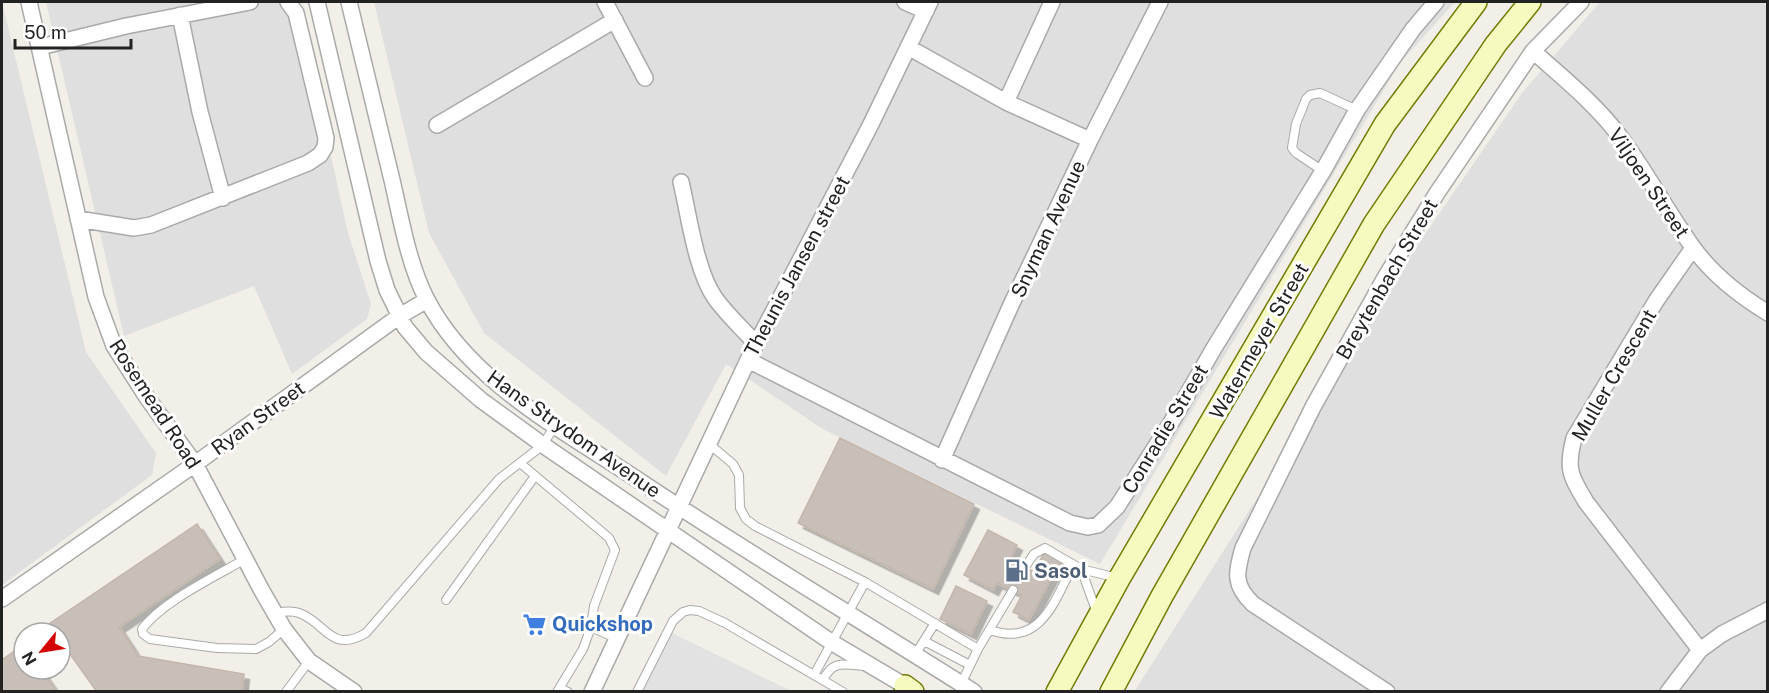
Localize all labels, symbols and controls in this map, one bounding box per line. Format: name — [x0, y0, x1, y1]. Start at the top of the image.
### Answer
scale bar — [15, 12, 130, 50]
text: 50 m — [24, 22, 67, 43]
street label: Viljoen Street — [1603, 124, 1695, 242]
street label: Snyman Avenue — [1006, 157, 1090, 301]
street label: Theunis Jansen street — [739, 172, 855, 360]
street label: Breytenbach Street — [1331, 194, 1443, 364]
street label: Watermeyer Street — [1204, 258, 1314, 424]
street label: Muller Crescent — [1566, 305, 1662, 445]
street label: Rosemead Road — [104, 335, 206, 473]
street label: Conradie Street — [1117, 360, 1213, 498]
street label: Hans Strydom Avenue — [483, 365, 665, 503]
street label: Ryan Street — [207, 376, 309, 460]
fuel station icon: Sasol — [1003, 558, 1029, 584]
place label: Sasol — [1034, 559, 1088, 583]
supermarket icon: Quickshop — [521, 611, 547, 637]
place label: Quickshop — [552, 612, 653, 636]
north arrow — [12, 621, 72, 681]
text: N — [18, 648, 41, 668]

